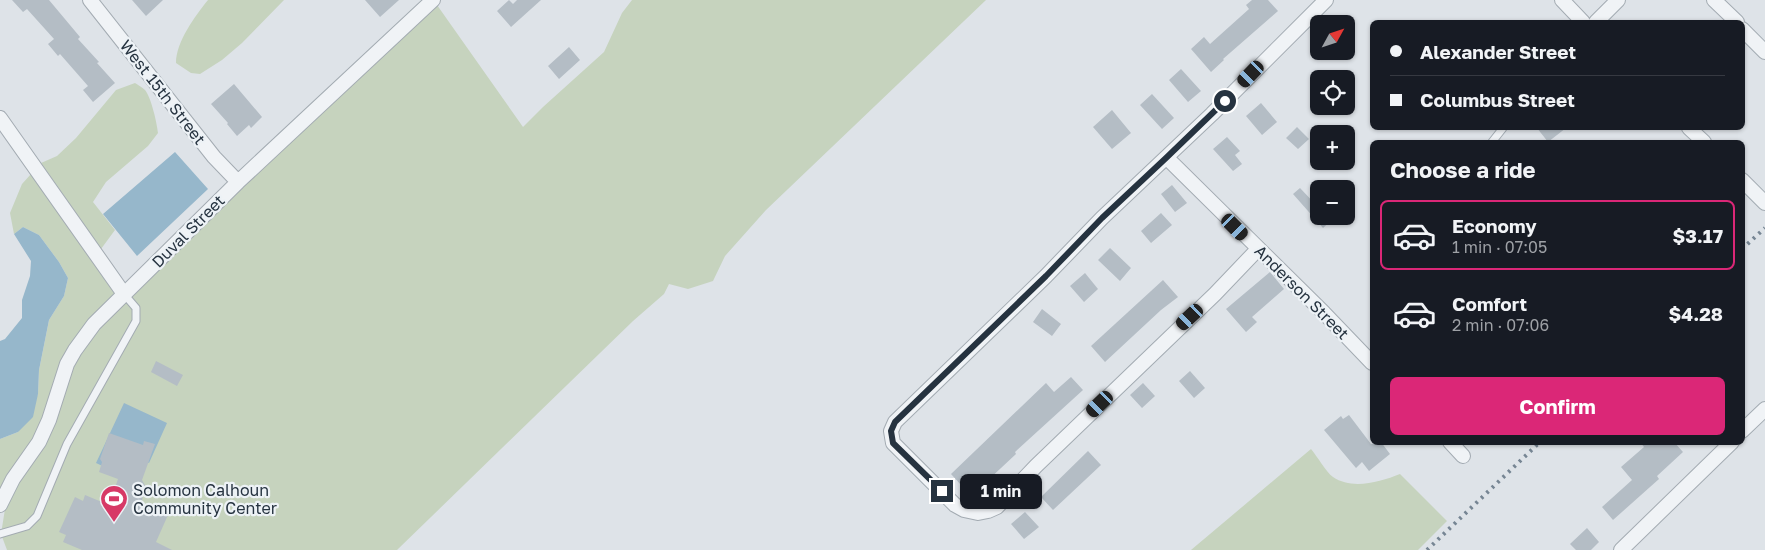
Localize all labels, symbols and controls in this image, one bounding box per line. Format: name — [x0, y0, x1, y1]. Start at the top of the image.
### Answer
north arrow — [1310, 15, 1355, 60]
map controls — [1310, 15, 1355, 225]
street label: West 15th Street — [116, 36, 210, 148]
text: Alexander Street — [1420, 40, 1576, 63]
car — [1235, 58, 1266, 90]
button: locate — [1310, 70, 1355, 115]
text: Columbus Street — [1420, 88, 1575, 111]
route start — [1214, 90, 1236, 112]
button: + — [1310, 125, 1355, 170]
text: Choose a ride — [1390, 156, 1536, 183]
button: − — [1310, 180, 1355, 225]
street label: Duval Street — [147, 190, 229, 272]
car — [1219, 211, 1250, 243]
icon: car — [1392, 213, 1437, 258]
text: Economy — [1452, 214, 1537, 237]
text: $3.17 — [1672, 224, 1723, 247]
text: 1 min · 07:05 — [1452, 237, 1547, 257]
street label: Anderson Street — [1251, 241, 1353, 343]
icon: car — [1392, 291, 1437, 336]
text: Comfort — [1452, 292, 1527, 315]
car — [1173, 301, 1206, 333]
text: $4.28 — [1669, 302, 1723, 325]
text: 2 min · 07:06 — [1452, 315, 1549, 335]
button: Confirm — [1390, 377, 1725, 435]
car — [1084, 388, 1116, 420]
callout: 1 min — [960, 474, 1042, 508]
place label: Solomon Calhoun Community Center — [133, 480, 277, 518]
route end — [931, 480, 953, 502]
text: 1 min — [981, 481, 1021, 501]
sports icon: Solomon Calhoun Community Center — [99, 484, 129, 523]

